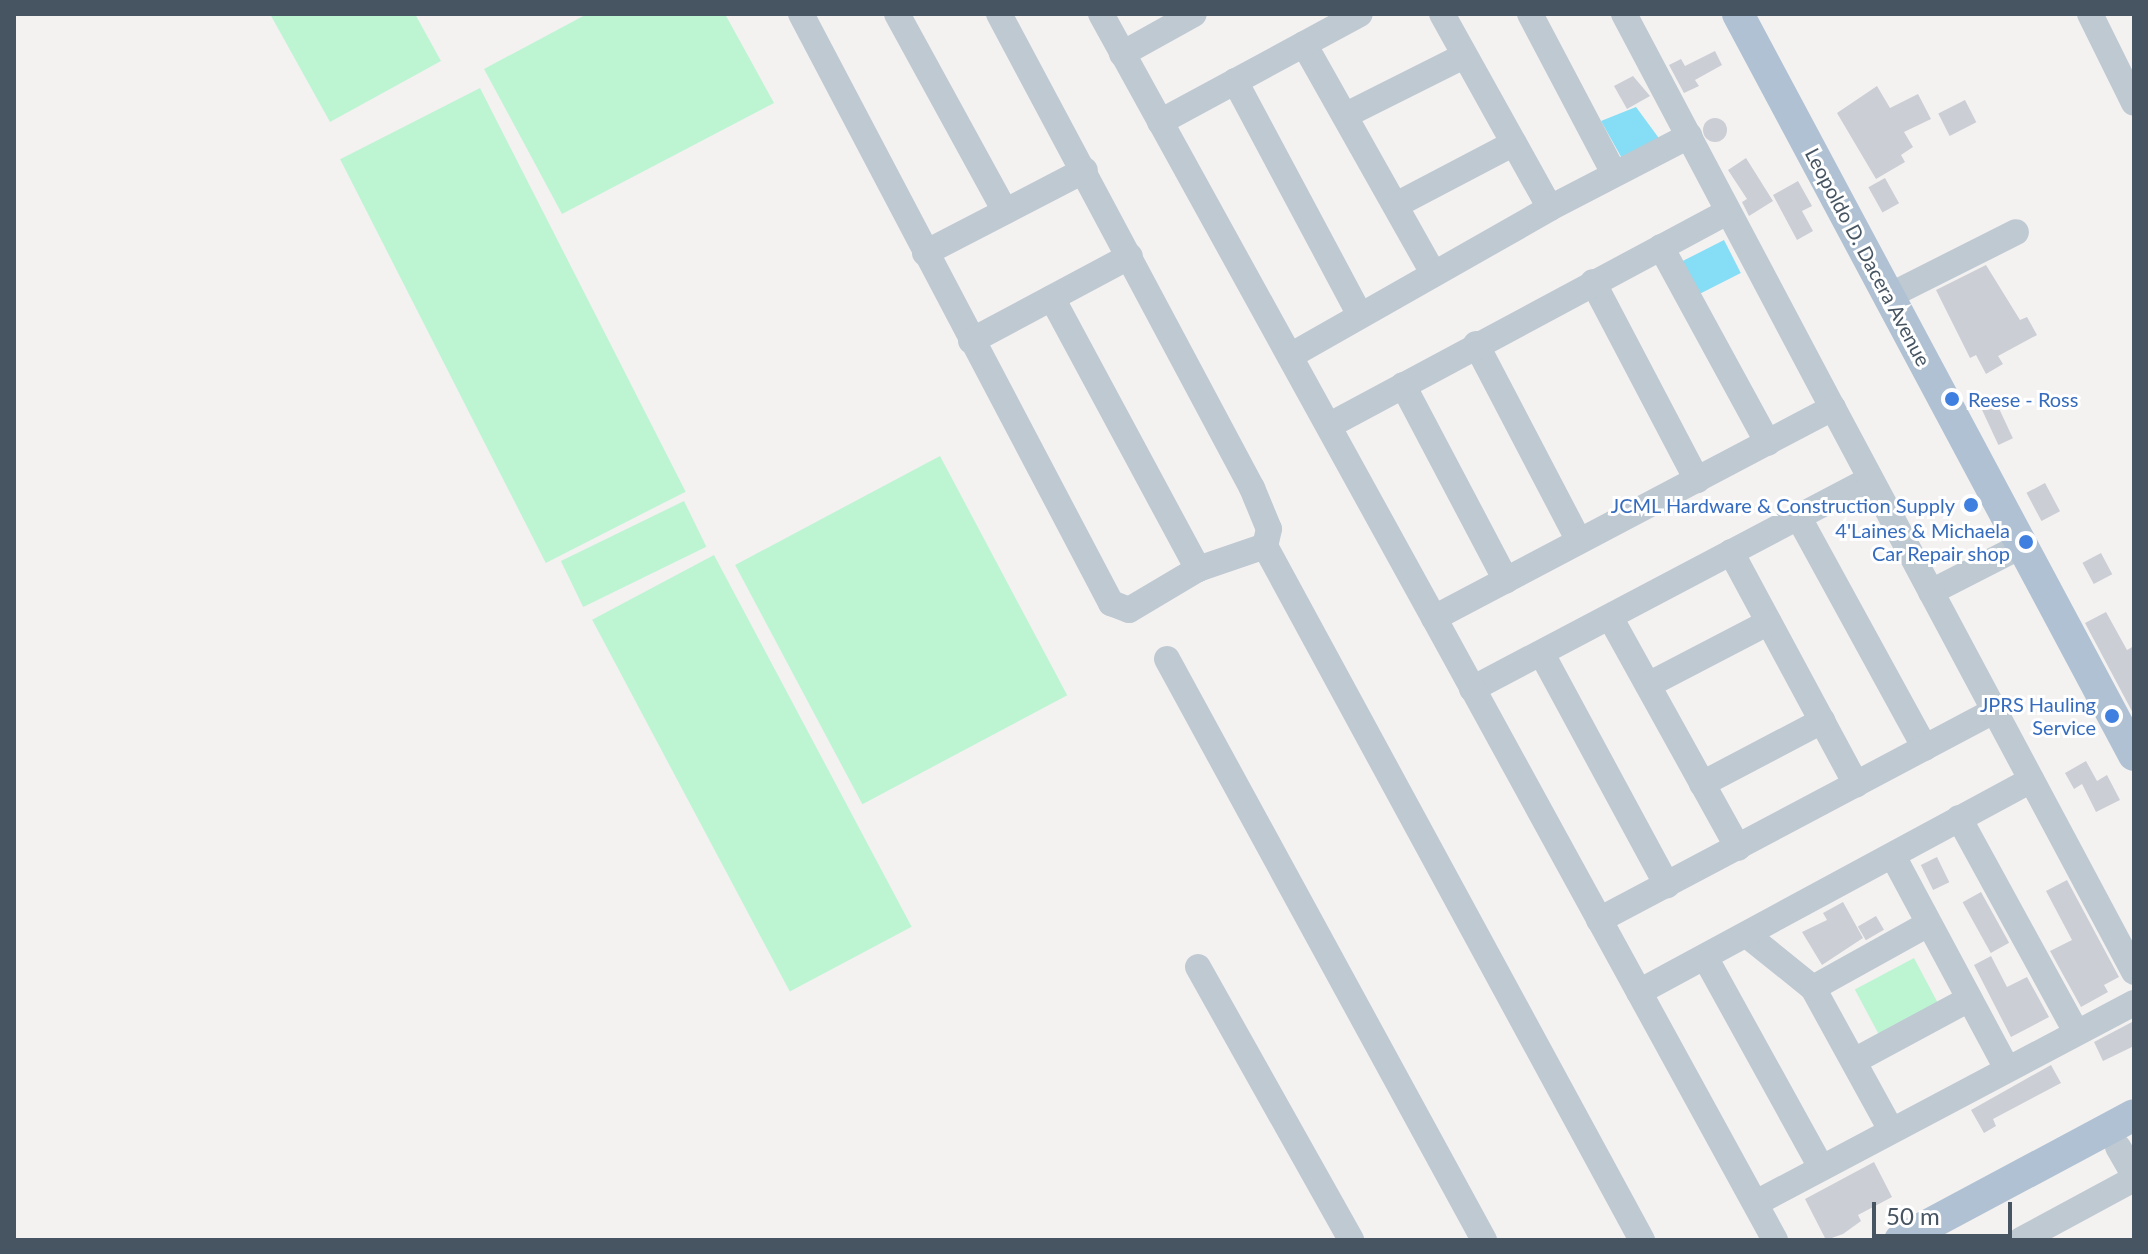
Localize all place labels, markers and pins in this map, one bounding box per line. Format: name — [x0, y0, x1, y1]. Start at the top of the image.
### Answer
place label: Reese - Ross — [1968, 387, 2078, 411]
marker: Reese - Ross — [1943, 390, 1961, 408]
place label: JCML Hardware & Construction Supply — [1610, 493, 1955, 517]
marker: JCML Hardware & Construction Supply — [1962, 496, 1980, 514]
place label: 4'Laines & Michaela Car Repair shop — [1835, 518, 2010, 565]
marker: 4'Laines & Michaela Car Repair shop — [2017, 533, 2035, 551]
place label: JPRS Hauling Service — [1980, 692, 2096, 739]
marker: JPRS Hauling Service — [2103, 707, 2121, 725]

